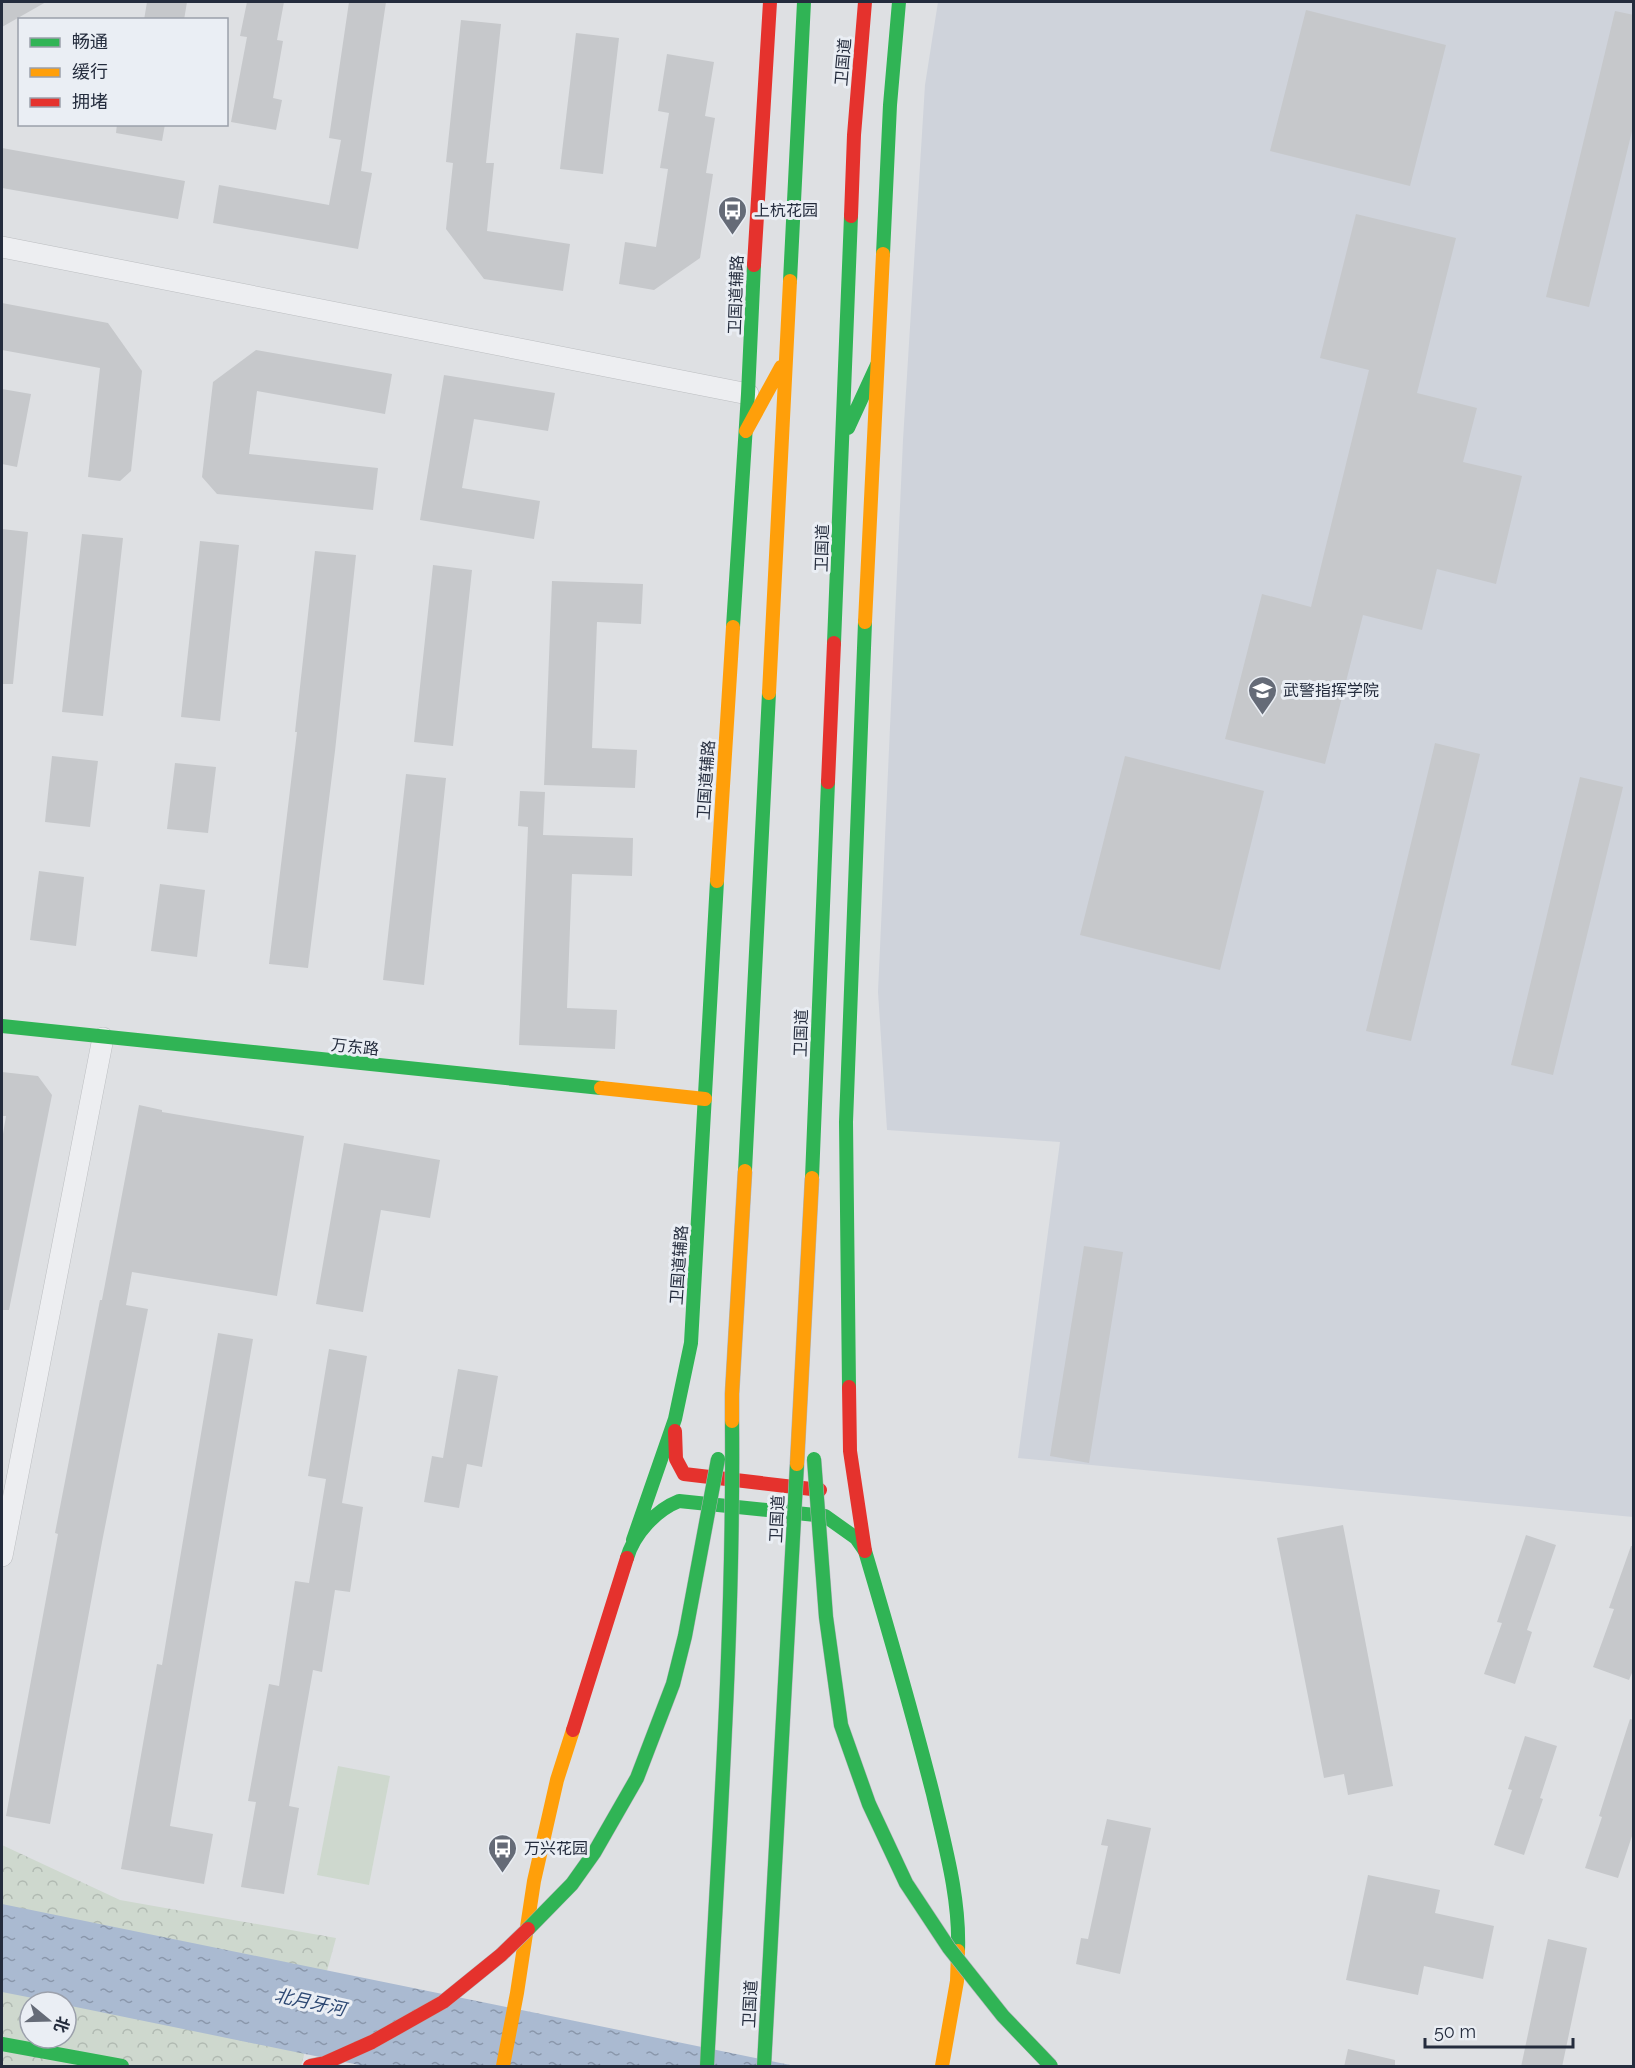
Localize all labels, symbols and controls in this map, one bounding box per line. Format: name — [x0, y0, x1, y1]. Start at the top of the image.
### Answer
legend — [18, 18, 228, 126]
text: 畅通 — [72, 31, 108, 52]
street label: 卫国道 — [831, 37, 855, 87]
text: 缓行 — [72, 61, 108, 82]
text: 拥堵 — [72, 91, 108, 112]
bus stop icon: 上杭花园 — [717, 194, 749, 236]
place label: 上杭花园 — [754, 201, 818, 220]
street label: 卫国道辅路 — [725, 255, 747, 335]
street label: 卫国道 — [812, 524, 832, 572]
school or university icon: 武警指挥学院 — [1246, 674, 1278, 716]
place label: 武警指挥学院 — [1283, 681, 1379, 700]
street label: 卫国道辅路 — [694, 739, 718, 821]
street label: 卫国道 — [791, 1009, 811, 1057]
street label: 万东路 — [330, 1035, 380, 1059]
street label: 卫国道辅路 — [667, 1224, 691, 1306]
street label: 卫国道 — [766, 1495, 788, 1543]
bus stop icon: 万兴花园 — [487, 1832, 519, 1874]
place label: 万兴花园 — [524, 1839, 588, 1858]
street label: 卫国道 — [739, 1980, 761, 2028]
water label: 北月牙河 — [273, 1984, 350, 2020]
north arrow — [18, 1990, 78, 2050]
scale bar — [1425, 2011, 1574, 2049]
text: 北 — [50, 2014, 73, 2035]
text: 50 m — [1434, 2021, 1476, 2042]

